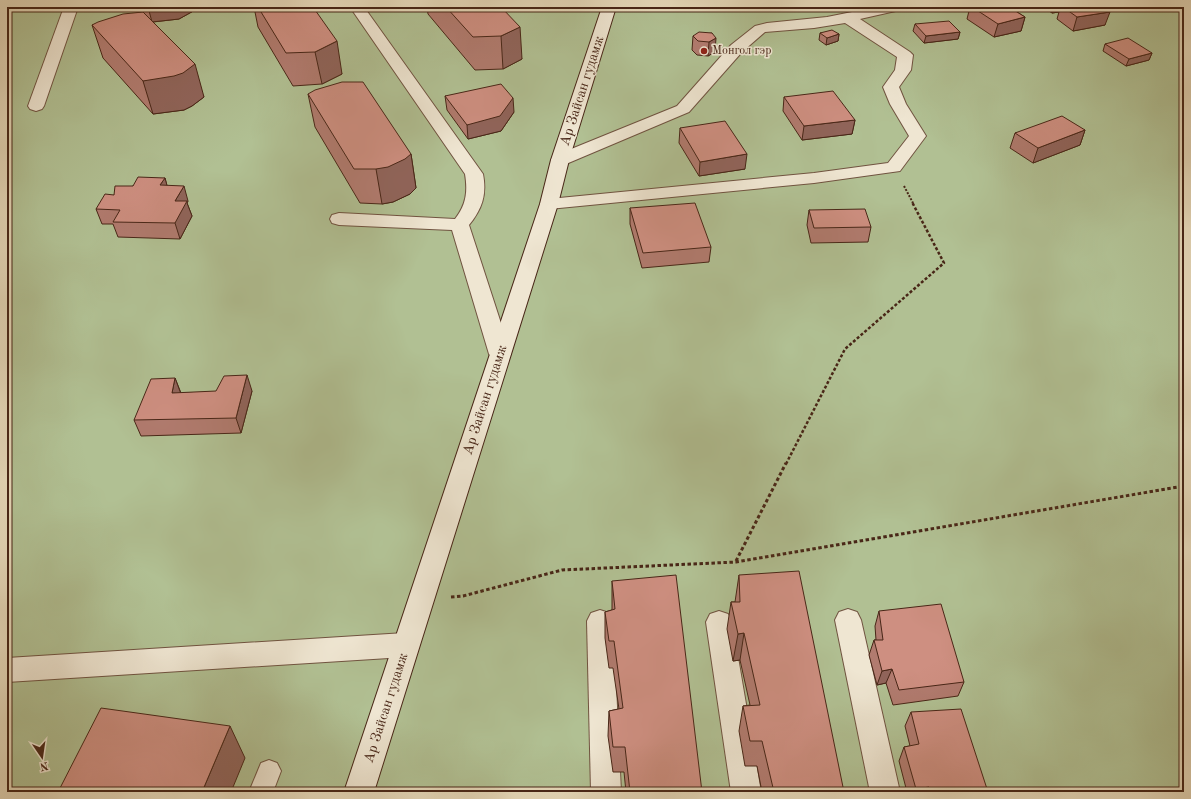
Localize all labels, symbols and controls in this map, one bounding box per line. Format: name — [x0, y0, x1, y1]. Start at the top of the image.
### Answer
street label: Ар Зайсан гудамж — [558, 34, 606, 148]
place label: Монгол гэр — [712, 45, 771, 57]
marker: Монгол гэр — [699, 46, 709, 56]
street label: Ар Зайсан гудамж — [461, 343, 509, 457]
street label: Ар Зайсан гудамж — [362, 651, 410, 765]
north arrow — [22, 737, 62, 777]
text: N — [38, 759, 49, 772]

